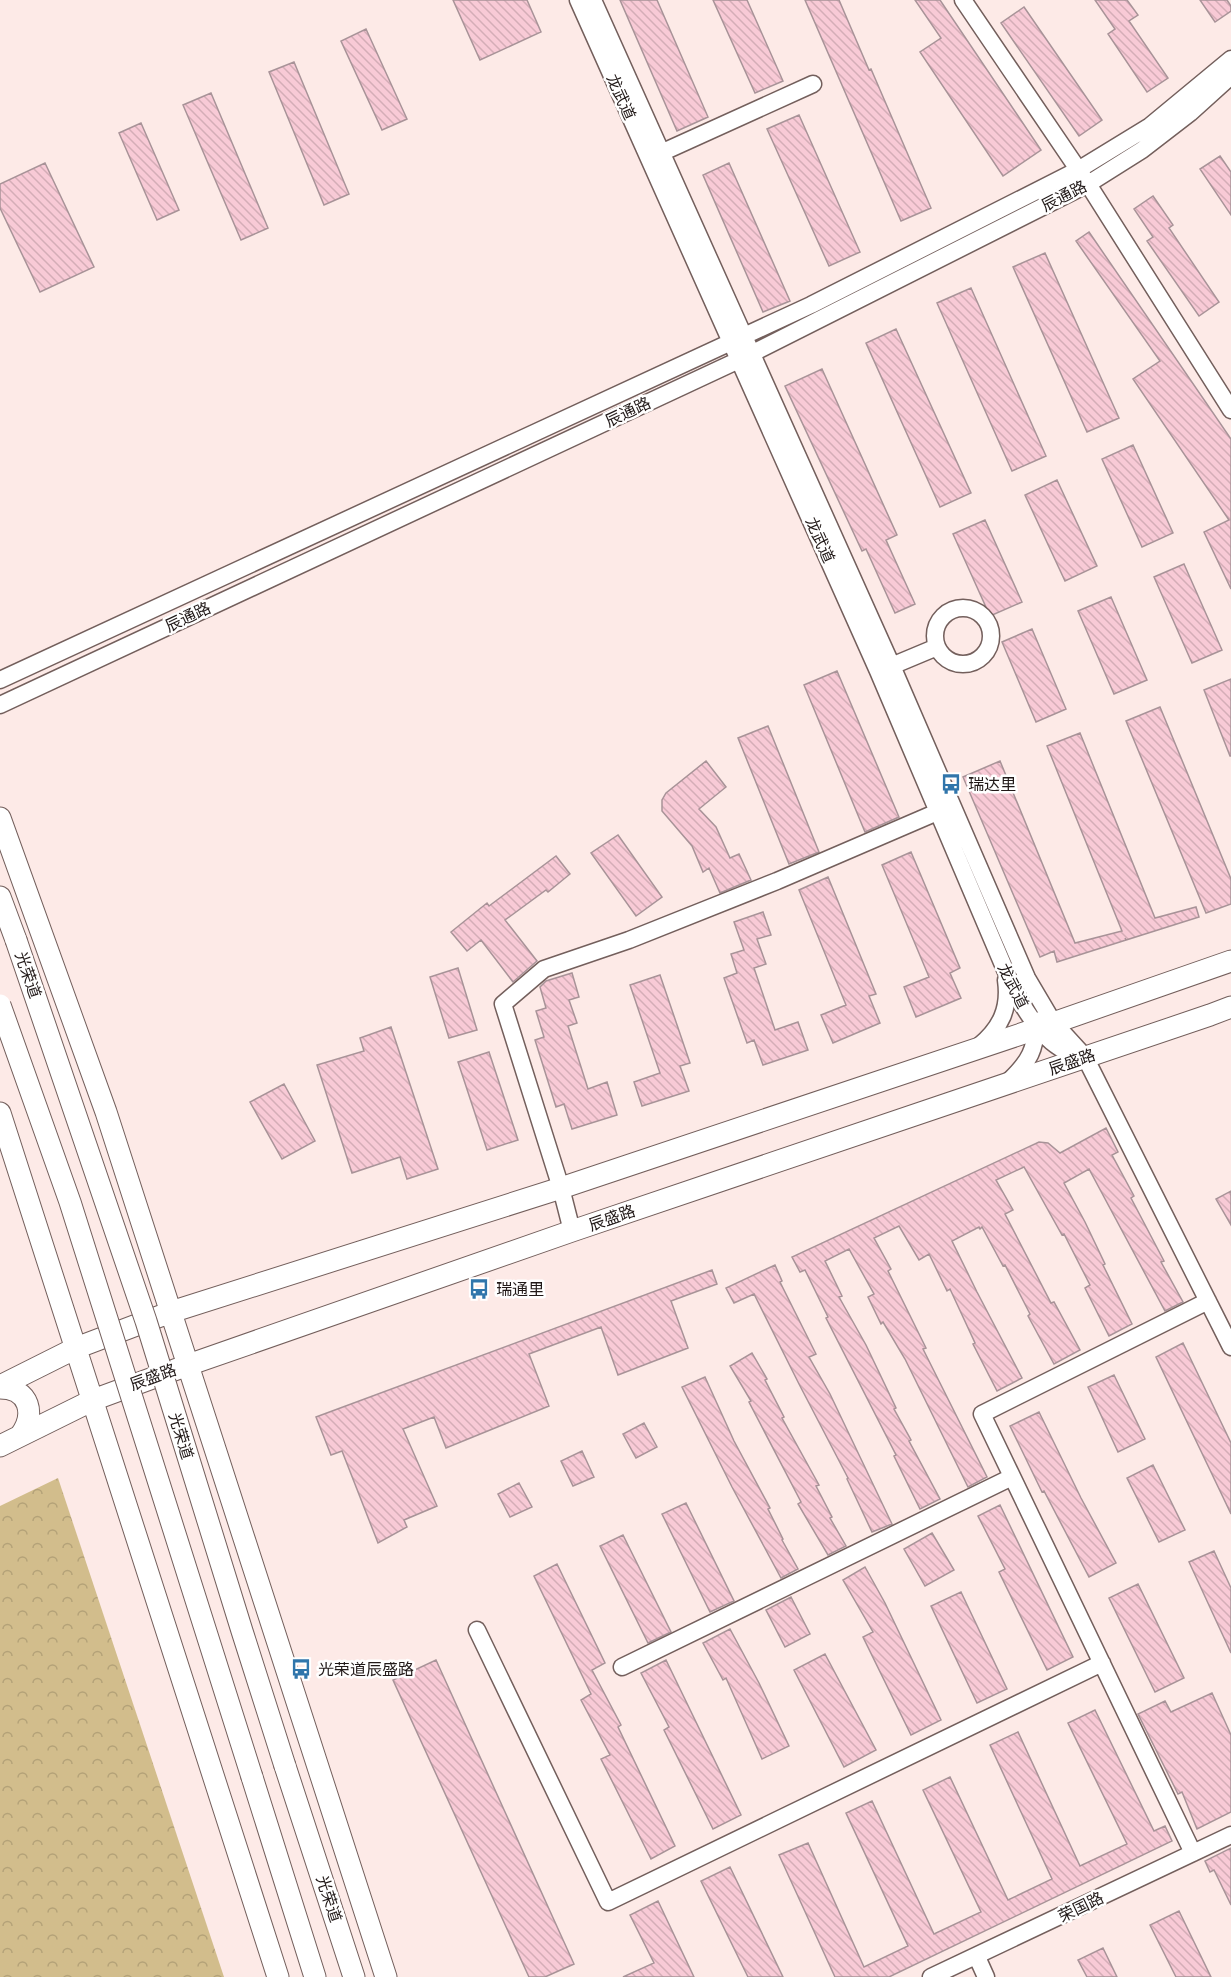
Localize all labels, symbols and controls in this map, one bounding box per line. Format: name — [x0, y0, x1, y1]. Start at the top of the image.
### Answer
street label: 龙武道 — [603, 71, 639, 123]
street label: 辰通路 — [1038, 177, 1090, 215]
street label: 辰通路 — [602, 393, 654, 431]
street label: 龙武道 — [802, 514, 838, 566]
street label: 辰通路 — [162, 598, 214, 636]
bus stop icon: 瑞达里 — [939, 772, 963, 796]
place label: 瑞达里 — [968, 775, 1016, 794]
street label: 光荣道 — [11, 949, 45, 1001]
street label: 龙武道 — [994, 960, 1032, 1012]
street label: 辰盛路 — [1046, 1045, 1098, 1079]
street label: 辰盛路 — [586, 1201, 638, 1235]
bus stop icon: 瑞通里 — [467, 1277, 491, 1301]
place label: 瑞通里 — [496, 1280, 544, 1299]
street label: 辰盛路 — [127, 1360, 179, 1394]
street label: 光荣道 — [165, 1410, 197, 1462]
bus stop icon: 光荣道辰盛路 — [289, 1657, 313, 1681]
place label: 光荣道辰盛路 — [318, 1660, 414, 1679]
street label: 光荣道 — [313, 1873, 345, 1925]
street label: 荣国路 — [1055, 1888, 1107, 1926]

